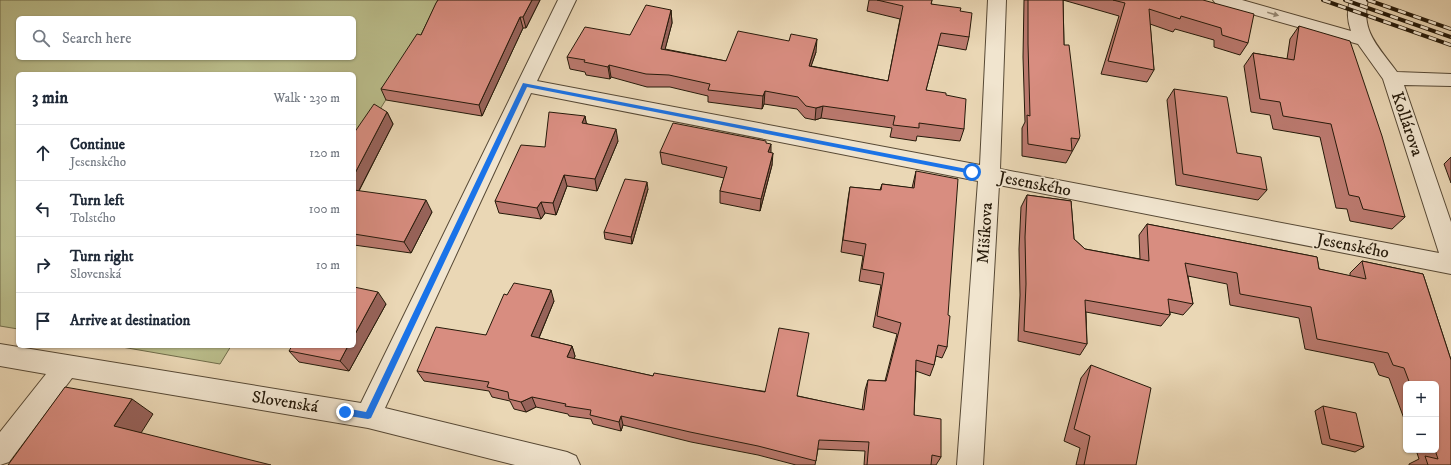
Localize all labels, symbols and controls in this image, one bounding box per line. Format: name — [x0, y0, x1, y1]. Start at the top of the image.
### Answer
one-way arrow — [1267, 11, 1279, 17]
search box — [16, 16, 356, 60]
icon: search — [30, 27, 52, 49]
text: Search here — [62, 29, 131, 48]
text: 3 min — [32, 87, 68, 109]
street label: Kollárova — [1386, 89, 1429, 160]
text: Walk · 230 m — [274, 90, 340, 106]
text: Continue — [70, 135, 125, 154]
icon: ahead — [32, 142, 54, 164]
text: 120 m — [309, 145, 340, 161]
text: Jesenského — [70, 154, 126, 170]
route start — [963, 163, 981, 181]
street label: Jesenského — [995, 166, 1073, 202]
text: Turn left — [70, 191, 124, 210]
icon: left — [32, 198, 54, 220]
text: 100 m — [309, 201, 340, 217]
street label: Mišíkova — [972, 201, 998, 264]
text: Tolstého — [70, 210, 116, 226]
street label: Jesenského — [1313, 228, 1391, 264]
text: Turn right — [70, 247, 133, 266]
icon: right — [32, 254, 54, 276]
text: 10 m — [316, 257, 340, 273]
text: Slovenská — [70, 266, 121, 282]
icon: arrive — [32, 310, 54, 332]
text: Arrive at destination — [70, 311, 190, 330]
map controls — [1403, 381, 1439, 453]
button: + — [1403, 381, 1439, 417]
street label: Slovenská — [250, 386, 321, 418]
route end — [336, 403, 354, 421]
button: − — [1403, 417, 1439, 453]

